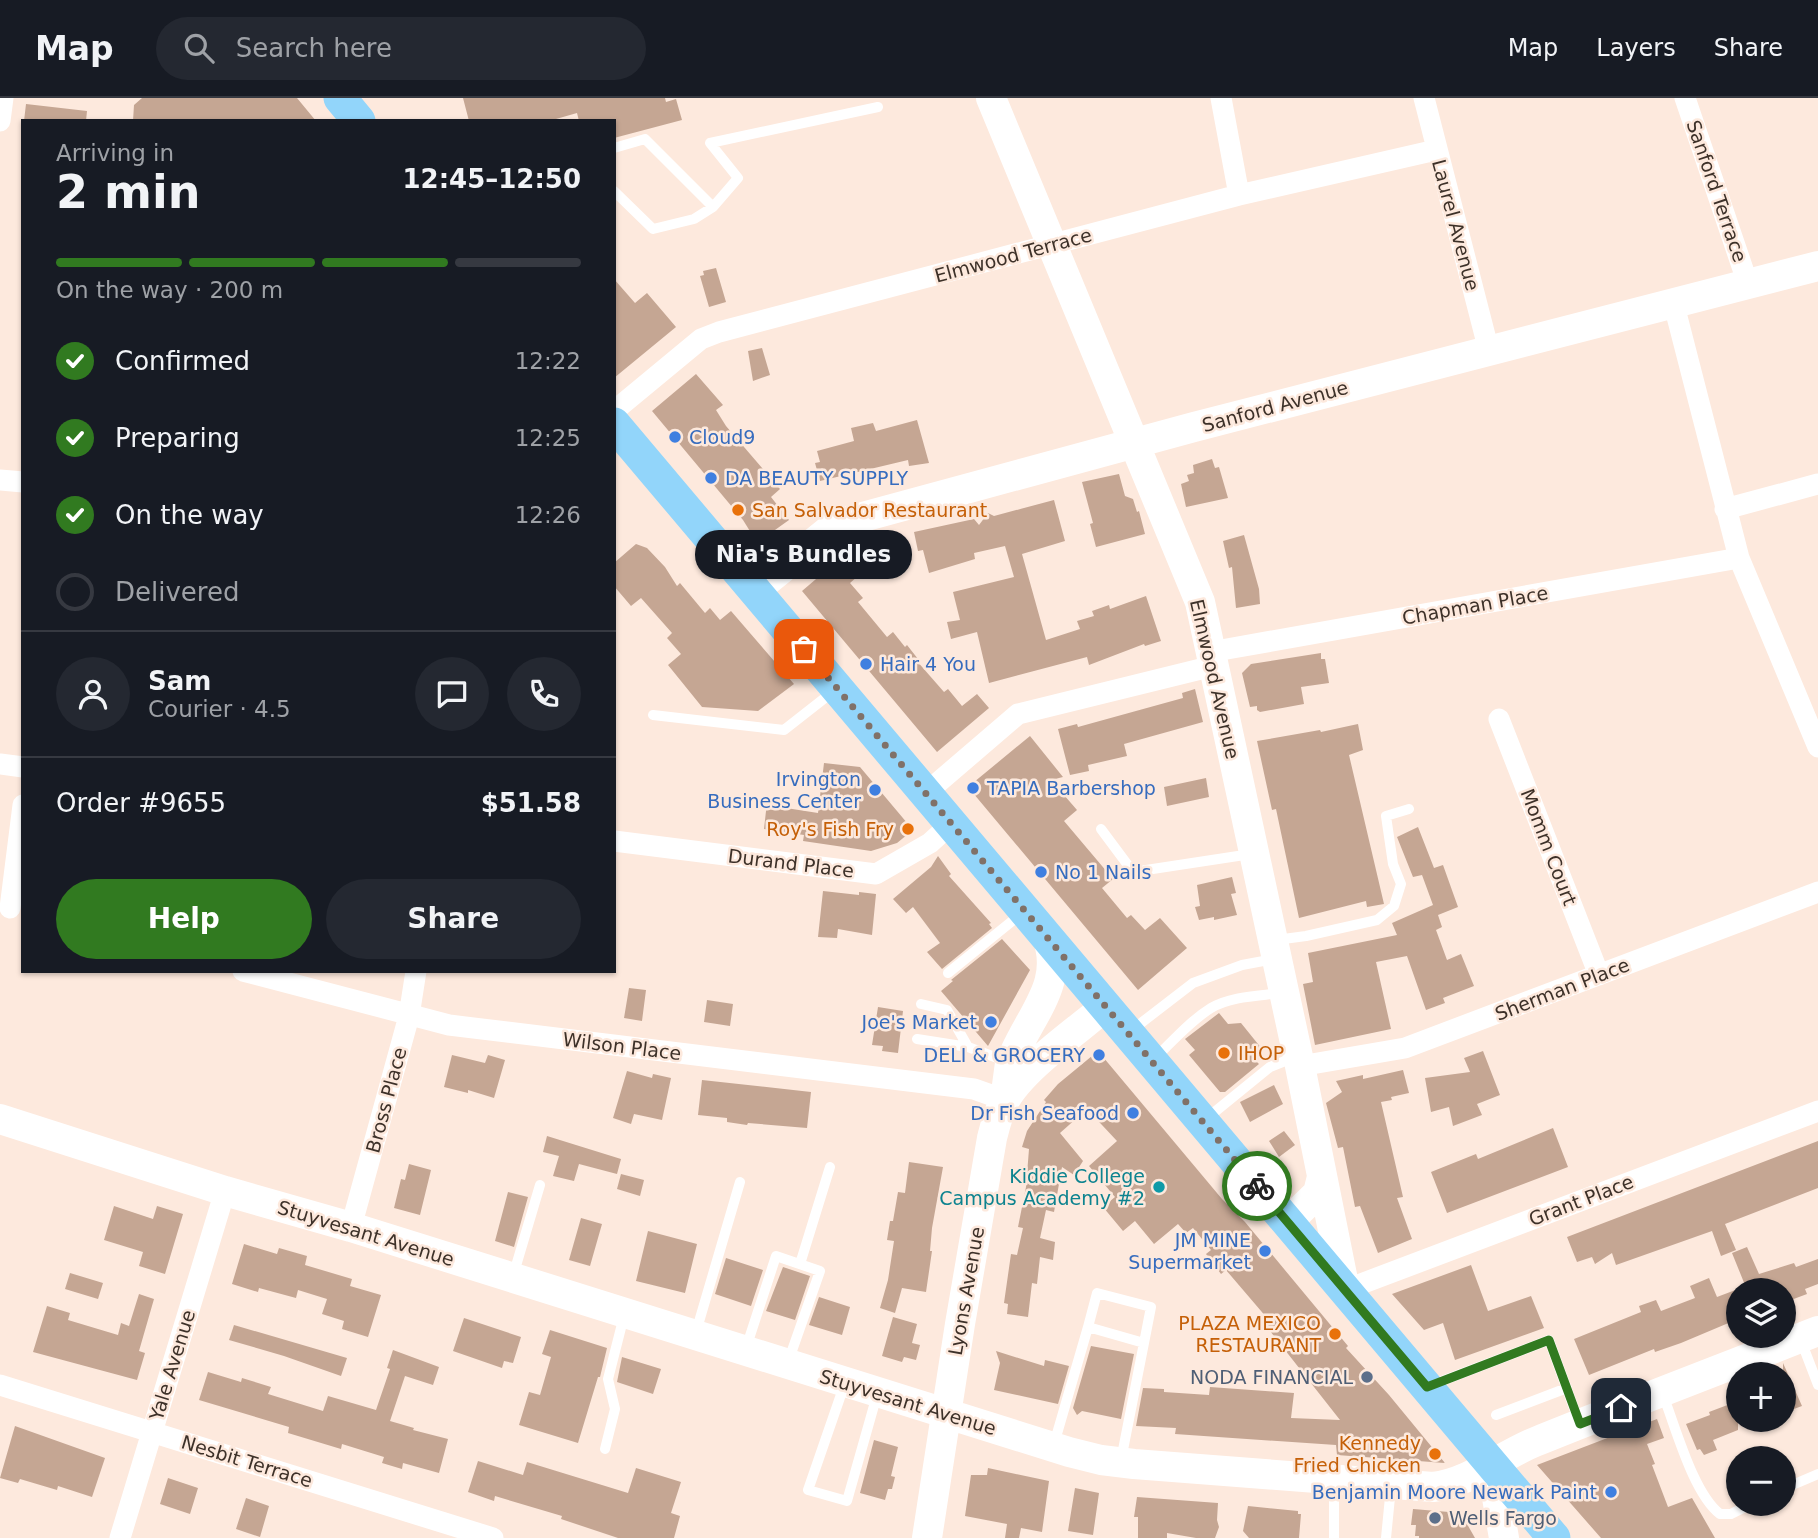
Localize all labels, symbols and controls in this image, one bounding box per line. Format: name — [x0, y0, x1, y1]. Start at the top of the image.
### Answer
search box — [156, 17, 646, 80]
text: Map — [35, 29, 114, 68]
icon: search — [180, 29, 218, 67]
text: Search here — [236, 33, 392, 63]
text: Map — [1508, 34, 1558, 62]
text: Layers — [1596, 34, 1676, 62]
text: Share — [1714, 34, 1783, 62]
street label: Sanford Terrace — [1682, 117, 1752, 265]
text: Arriving in — [56, 140, 174, 166]
street label: Laurel Avenue — [1428, 157, 1484, 293]
text: 12:45–12:50 — [402, 164, 581, 194]
text: 2 min — [56, 165, 200, 219]
street label: Elmwood Terrace — [932, 223, 1094, 287]
text: On the way · 200 m — [56, 277, 283, 303]
icon: check — [56, 342, 94, 380]
text: Confirmed — [115, 346, 250, 376]
text: 12:22 — [515, 348, 581, 374]
street label: Sanford Avenue — [1200, 376, 1350, 436]
icon: check — [56, 419, 94, 457]
text: Preparing — [115, 423, 240, 453]
text: 12:25 — [515, 425, 581, 451]
place label: Cloud9 — [689, 426, 755, 448]
marker: Cloud9 — [667, 429, 683, 445]
place label: DA BEAUTY SUPPLY — [725, 467, 908, 489]
marker: DA BEAUTY SUPPLY — [703, 470, 719, 486]
icon: check — [56, 496, 94, 534]
place label: San Salvador Restaurant — [752, 499, 987, 521]
text: On the way — [115, 500, 264, 530]
text: 12:26 — [515, 502, 581, 528]
marker: San Salvador Restaurant — [730, 502, 746, 518]
callout: Nia's Bundles — [696, 530, 912, 579]
text: Nia's Bundles — [716, 541, 891, 567]
text: Delivered — [115, 577, 239, 607]
street label: Chapman Place — [1400, 581, 1550, 629]
street label: Elmwood Avenue — [1186, 597, 1244, 761]
pin — [774, 619, 834, 679]
icon: bag — [785, 630, 823, 668]
place label: Hair 4 You — [880, 653, 976, 675]
marker: Hair 4 You — [858, 656, 874, 672]
button: person — [56, 657, 130, 731]
button: chat — [415, 657, 489, 731]
button: phone — [507, 657, 581, 731]
text: Sam — [148, 666, 211, 696]
text: Courier · 4.5 — [148, 696, 291, 722]
place label: Irvington Business Center — [707, 768, 861, 812]
place label: TAPIA Barbershop — [986, 777, 1156, 799]
marker: TAPIA Barbershop — [965, 780, 981, 796]
marker: Irvington Business Center — [867, 782, 883, 798]
street label: Momm Court — [1517, 786, 1581, 908]
text: Order #9655 — [56, 788, 226, 818]
text: $51.58 — [481, 788, 581, 818]
place label: Roy's Fish Fry — [766, 818, 894, 840]
marker: Roy's Fish Fry — [900, 821, 916, 837]
street label: Durand Place — [727, 844, 855, 882]
place label: No 1 Nails — [1055, 861, 1151, 883]
marker: No 1 Nails — [1033, 864, 1049, 880]
button: Help — [56, 879, 312, 959]
button: Share — [326, 879, 581, 959]
street label: Sherman Place — [1492, 953, 1632, 1025]
place label: Joe's Market — [861, 1011, 977, 1033]
marker: Joe's Market — [983, 1014, 999, 1030]
street label: Wilson Place — [562, 1028, 682, 1064]
place label: IHOP — [1238, 1042, 1284, 1064]
place label: DELI & GROCERY — [924, 1044, 1085, 1066]
street label: Bross Place — [361, 1045, 411, 1155]
marker: IHOP — [1216, 1045, 1232, 1061]
marker: DELI & GROCERY — [1091, 1047, 1107, 1063]
place label: Dr Fish Seafood — [970, 1102, 1119, 1124]
marker: Dr Fish Seafood — [1125, 1105, 1141, 1121]
courier — [1222, 1151, 1292, 1221]
place label: Kiddie College Campus Academy #2 — [939, 1165, 1145, 1209]
icon: bike — [1238, 1167, 1276, 1205]
street label: Grant Place — [1526, 1170, 1636, 1230]
marker: Kiddie College Campus Academy #2 — [1151, 1179, 1167, 1195]
street label: Stuyvesant Avenue — [275, 1196, 457, 1270]
street label: Lyons Avenue — [944, 1225, 988, 1357]
place label: JM MINE Supermarket — [1128, 1229, 1251, 1273]
marker: JM MINE Supermarket — [1257, 1243, 1273, 1259]
map controls — [1726, 1278, 1796, 1516]
button: layers — [1726, 1278, 1796, 1348]
street label: Yale Avenue — [144, 1307, 199, 1424]
place label: PLAZA MEXICO RESTAURANT — [1178, 1312, 1321, 1356]
marker: PLAZA MEXICO RESTAURANT — [1327, 1326, 1343, 1342]
button: + — [1726, 1362, 1796, 1432]
street label: Stuyvesant Avenue — [817, 1365, 999, 1439]
place label: NODA FINANCIAL — [1190, 1366, 1353, 1388]
marker: NODA FINANCIAL — [1359, 1369, 1375, 1385]
pin — [1591, 1378, 1651, 1438]
icon: home — [1602, 1389, 1640, 1427]
street label: Nesbit Terrace — [179, 1431, 315, 1491]
place label: Kennedy Fried Chicken — [1293, 1432, 1421, 1476]
marker: Kennedy Fried Chicken — [1427, 1446, 1443, 1462]
button: − — [1726, 1446, 1796, 1516]
place label: Benjamin Moore Newark Paint — [1312, 1481, 1597, 1503]
marker: Benjamin Moore Newark Paint — [1603, 1484, 1619, 1500]
place label: Wells Fargo — [1449, 1507, 1557, 1529]
marker: Wells Fargo — [1427, 1510, 1443, 1526]

